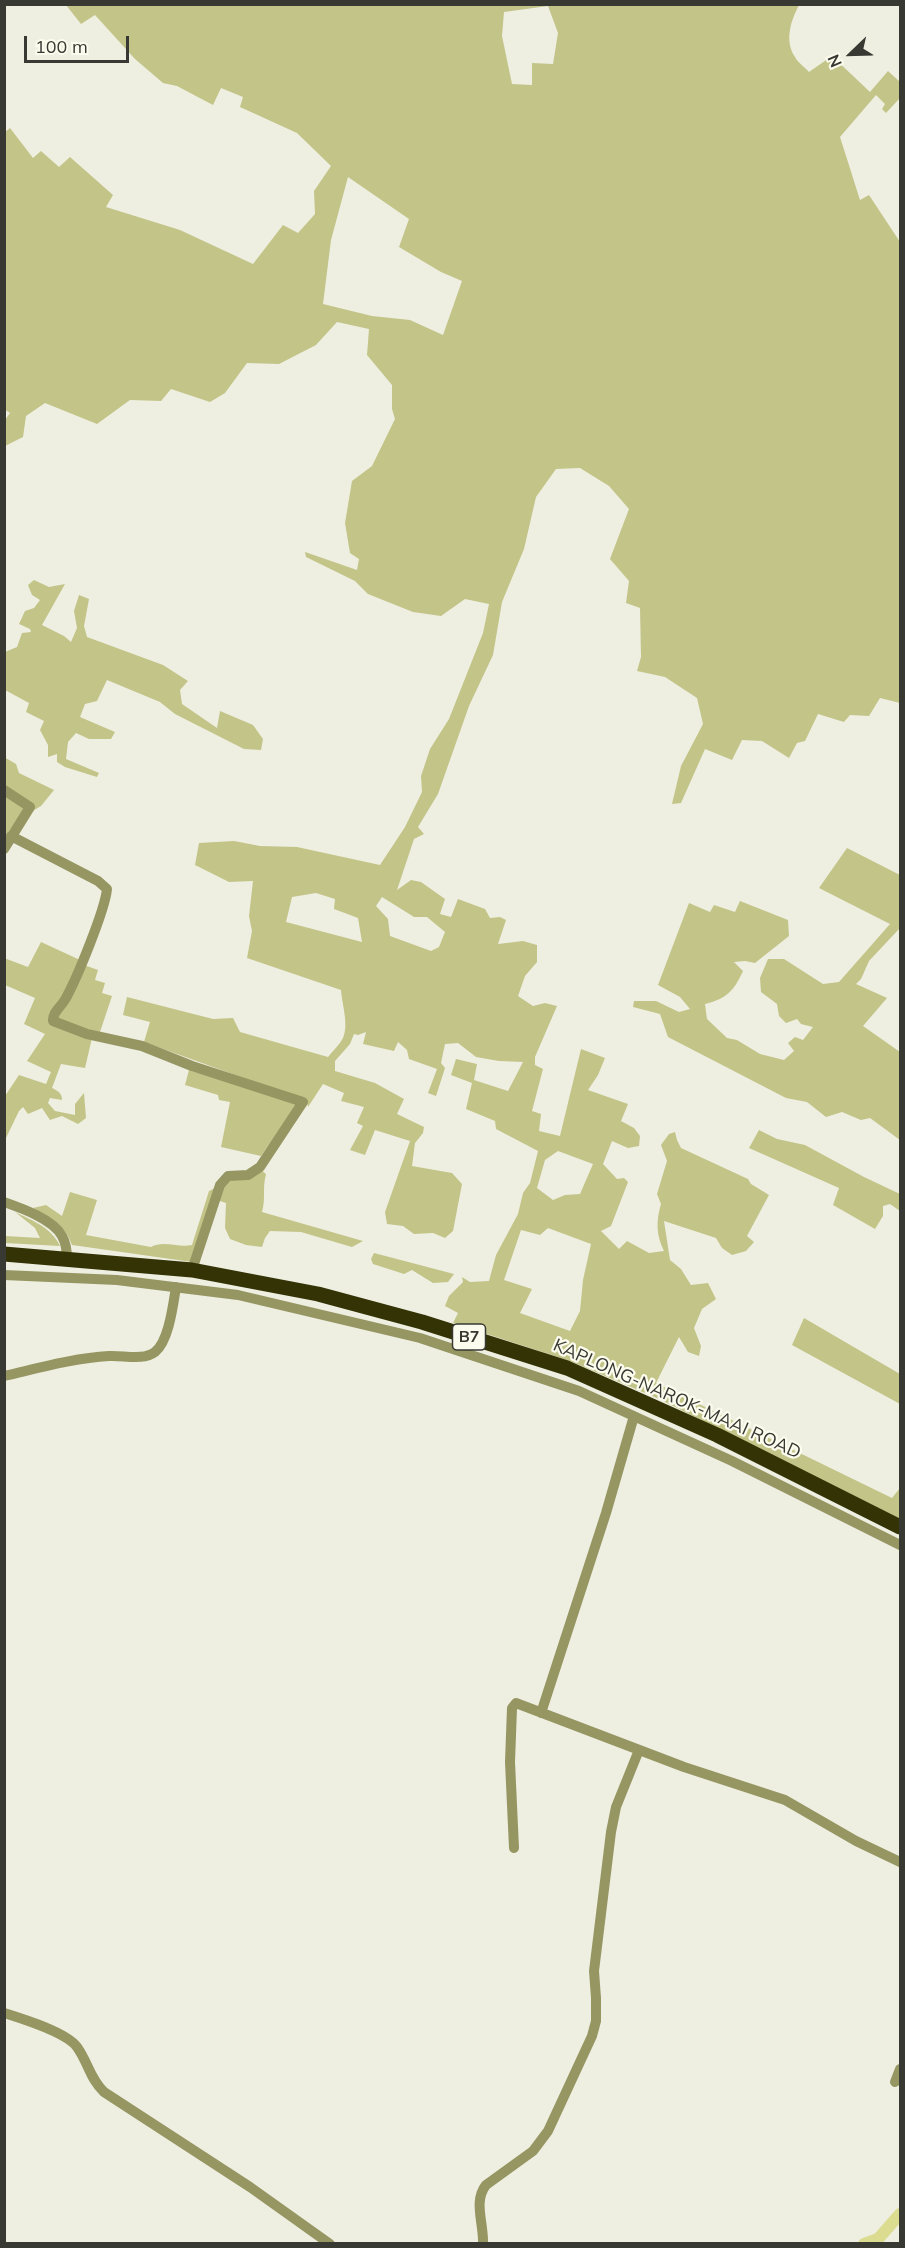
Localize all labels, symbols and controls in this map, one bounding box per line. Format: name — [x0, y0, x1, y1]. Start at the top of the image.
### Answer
scale bar — [27, 24, 132, 62]
north arrow — [821, 24, 881, 84]
text: 100 m — [35, 35, 88, 58]
text: N — [823, 52, 846, 71]
road number: B7 — [452, 1324, 486, 1350]
street label: KAPLONG-NAROK-MAAI ROAD — [550, 1334, 804, 1464]

